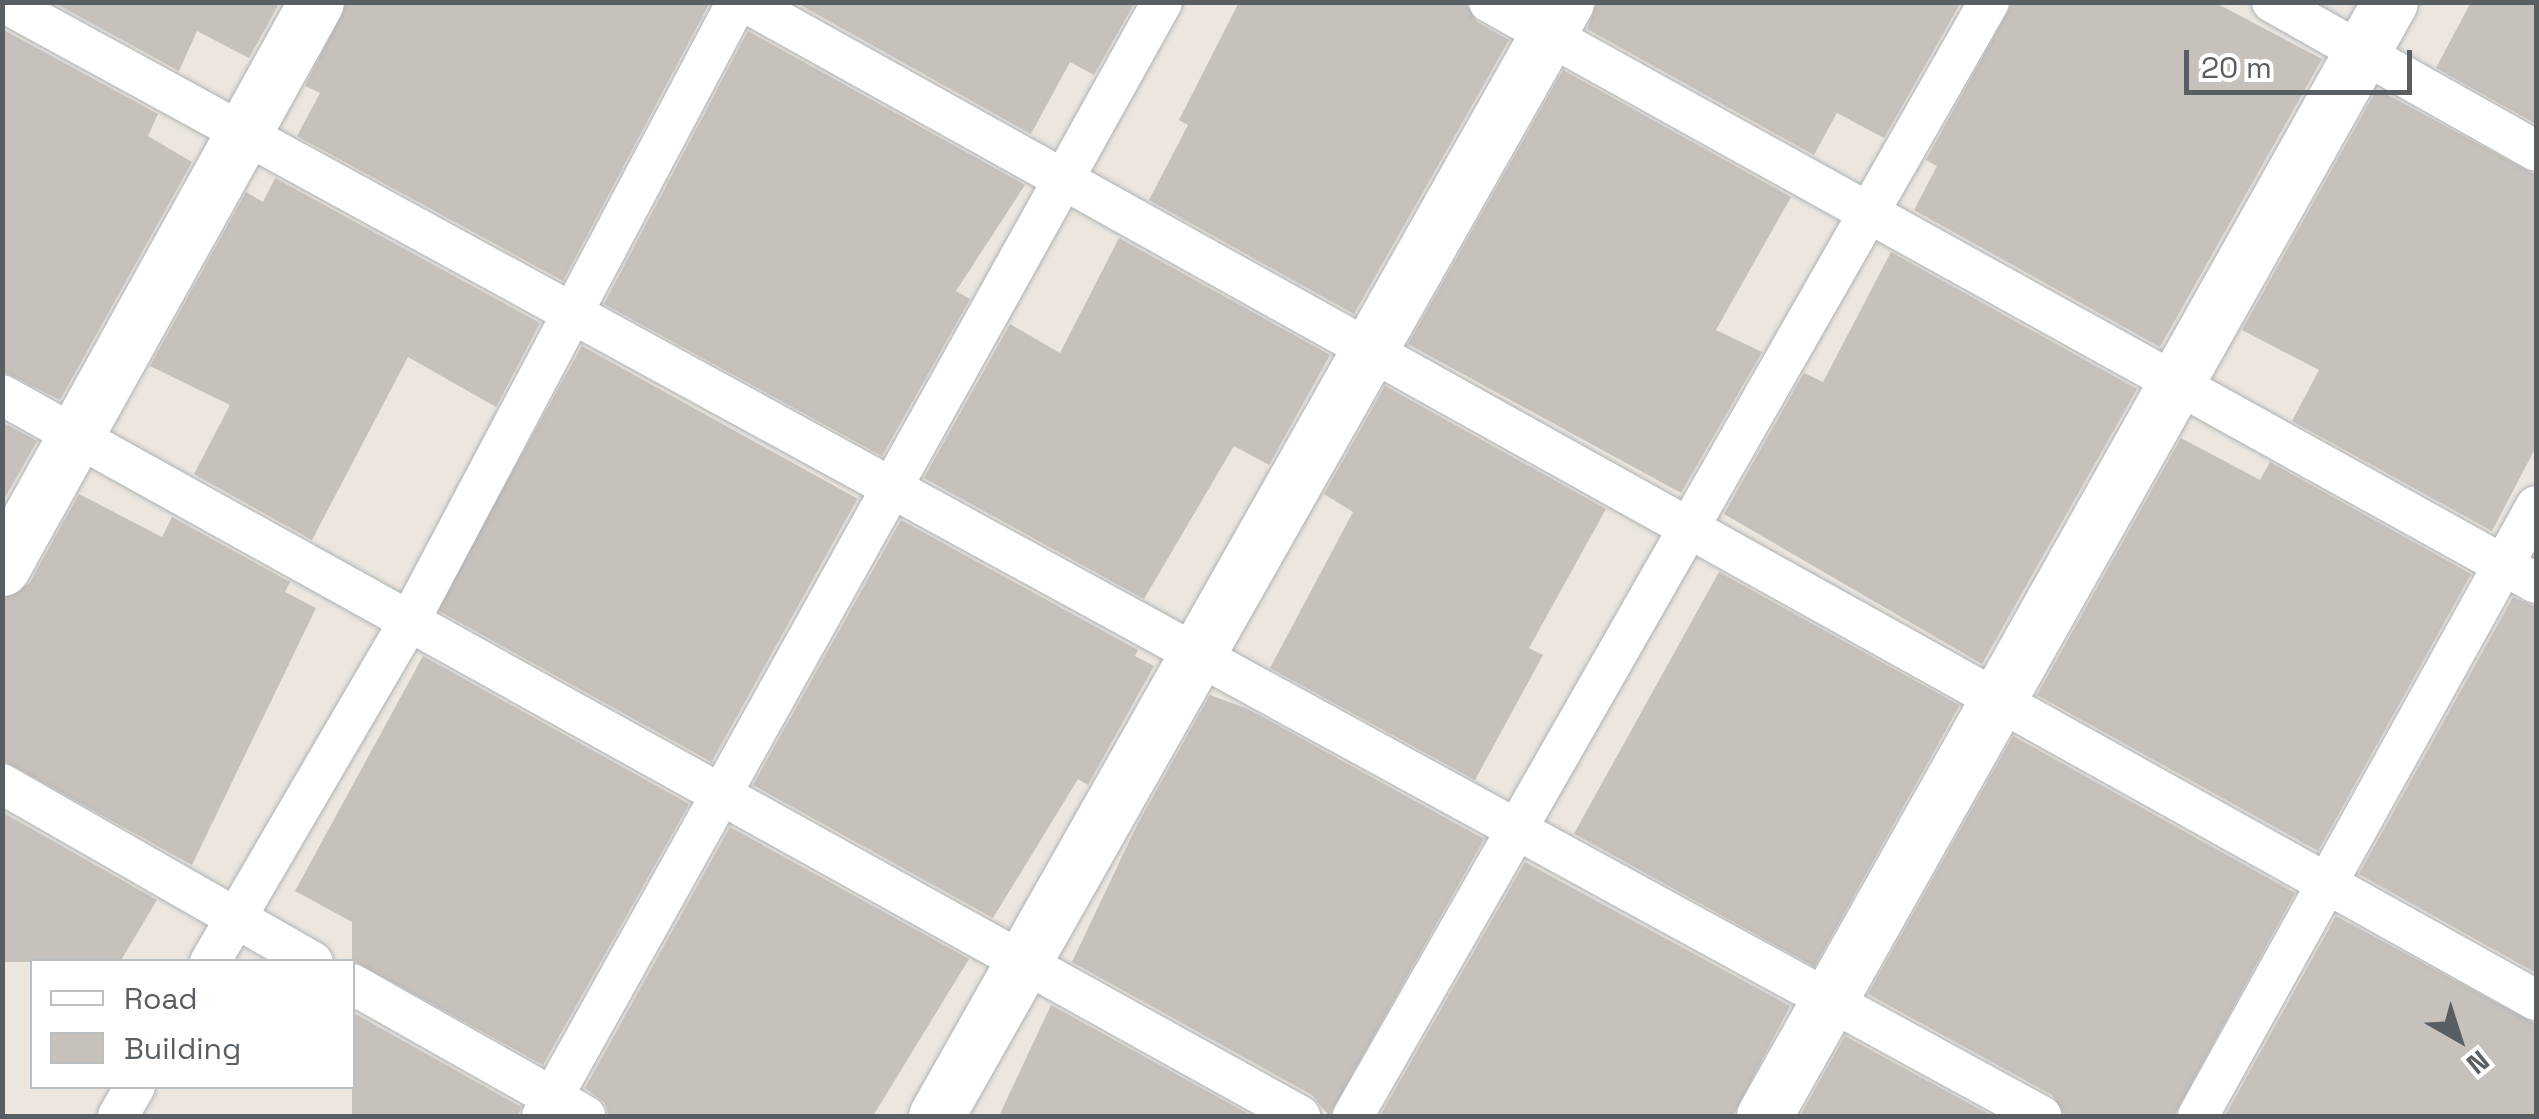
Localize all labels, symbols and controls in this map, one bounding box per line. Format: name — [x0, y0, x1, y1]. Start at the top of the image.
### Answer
scale bar — [2189, 30, 2416, 92]
text: 20 m — [2201, 48, 2272, 87]
legend — [30, 959, 355, 1089]
text: Road — [124, 979, 198, 1018]
north arrow — [2409, 989, 2509, 1089]
text: Building — [124, 1029, 241, 1068]
text: N — [2459, 1042, 2497, 1082]

